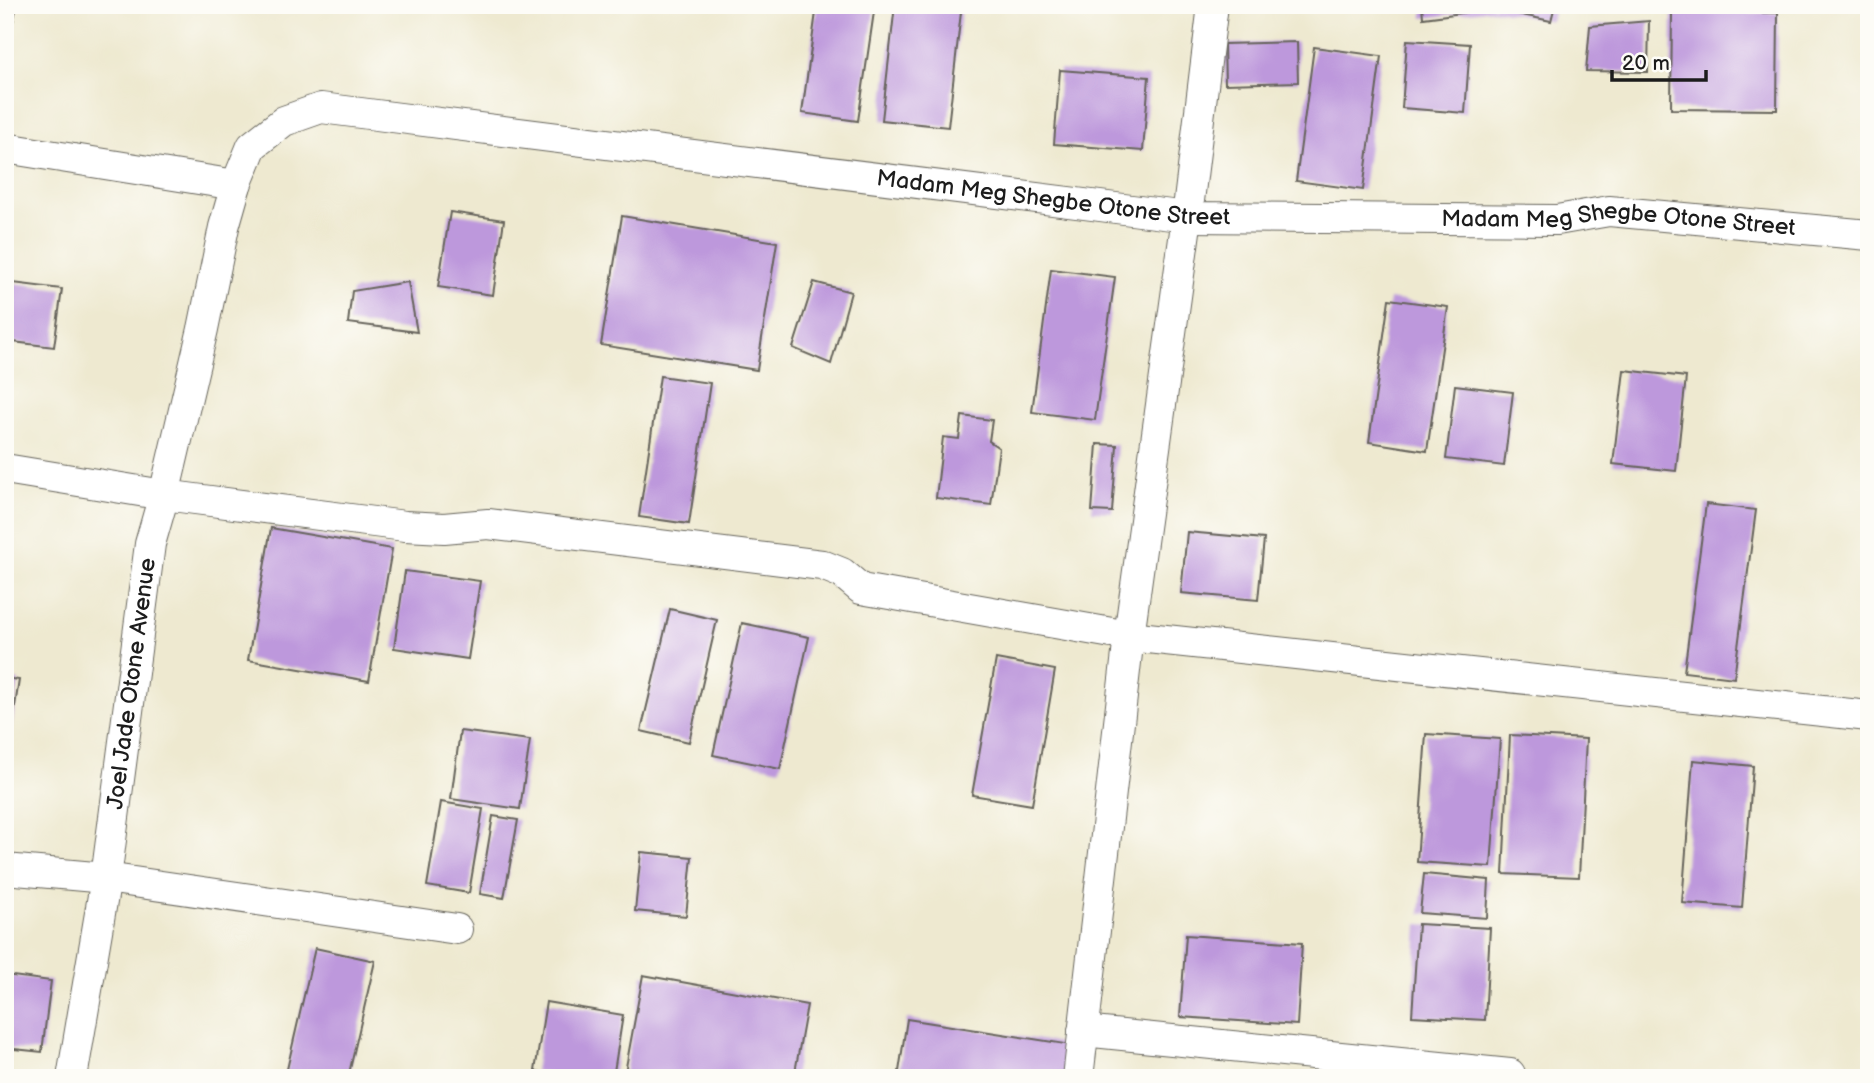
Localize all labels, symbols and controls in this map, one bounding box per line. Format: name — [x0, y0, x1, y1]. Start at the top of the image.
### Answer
scale bar — [1612, 38, 1706, 82]
text: 20 m — [1622, 51, 1670, 76]
street label: Madam Meg Shegbe Otone Street — [875, 164, 1230, 231]
street label: Madam Meg Shegbe Otone Street — [1441, 197, 1797, 242]
street label: Joel Jade Otone Avenue — [101, 556, 162, 811]

